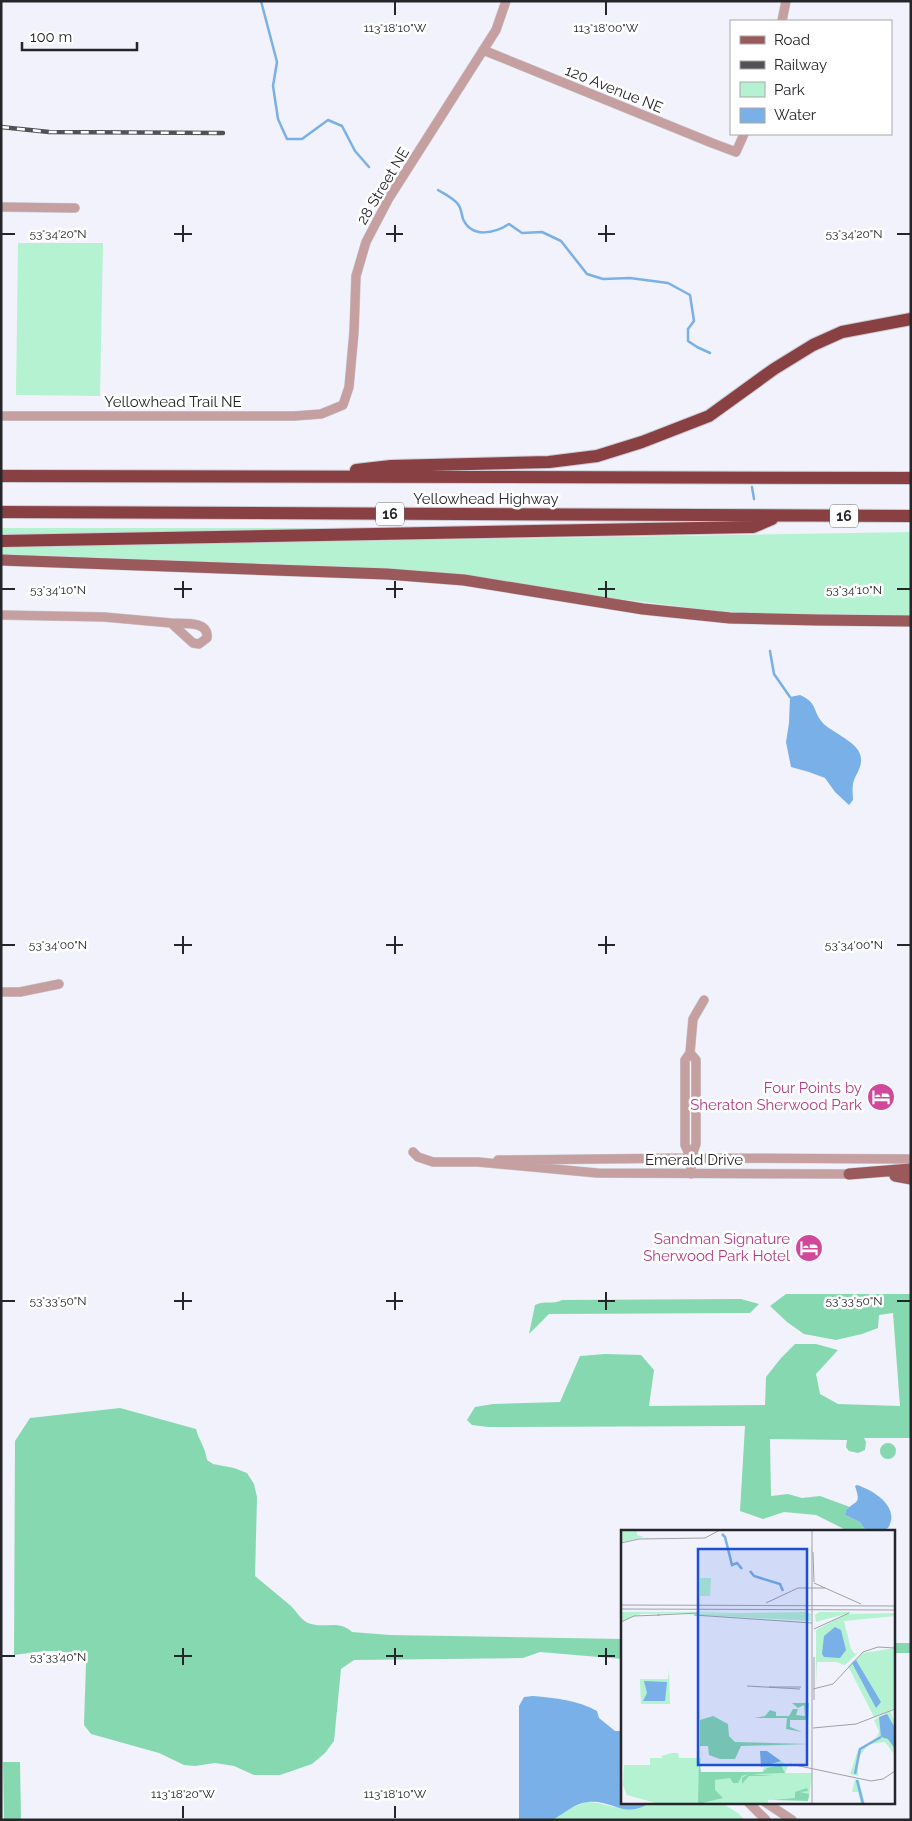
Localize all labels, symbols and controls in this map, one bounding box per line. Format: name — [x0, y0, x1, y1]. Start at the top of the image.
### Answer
scale bar — [22, 20, 138, 52]
legend — [730, 20, 892, 135]
text: 113°18'10"W — [364, 21, 427, 35]
text: 113°18'00"W — [574, 21, 639, 35]
text: 100 m — [30, 28, 72, 46]
text: Road — [774, 31, 810, 49]
text: Railway — [774, 56, 827, 74]
street label: 120 Avenue NE — [562, 61, 666, 117]
text: Park — [774, 81, 805, 99]
text: Water — [774, 106, 817, 124]
street label: 28 Street NE — [353, 144, 413, 228]
text: 53°34'20"N — [29, 227, 87, 241]
text: 53°34'20"N — [825, 227, 883, 241]
street label: Yellowhead Trail NE — [104, 393, 242, 411]
street label: Yellowhead Highway — [413, 490, 559, 508]
road number: 16 — [376, 502, 404, 526]
road number: 16 — [830, 504, 858, 528]
text: 53°34'10"N — [30, 583, 86, 597]
text: 53°34'10"N — [826, 583, 882, 597]
text: 53°34'00"N — [29, 938, 87, 952]
text: 53°34'00"N — [825, 938, 883, 952]
place label: Four Points by Sheraton Sherwood Park — [690, 1079, 862, 1114]
hotel icon: Four Points by Sheraton Sherwood Park — [866, 1082, 896, 1112]
street label: Emerald Drive — [645, 1151, 743, 1169]
place label: Sandman Signature Sherwood Park Hotel — [643, 1230, 791, 1265]
hotel icon: Sandman Signature Sherwood Park Hotel — [794, 1233, 824, 1263]
text: 53°33'50"N — [29, 1294, 87, 1308]
text: 53°33'50"N — [825, 1294, 883, 1308]
inset map — [621, 1530, 894, 1804]
text: 53°33'40"N — [30, 1650, 86, 1664]
text: 113°18'20"W — [151, 1787, 215, 1801]
text: 113°18'10"W — [364, 1787, 427, 1801]

